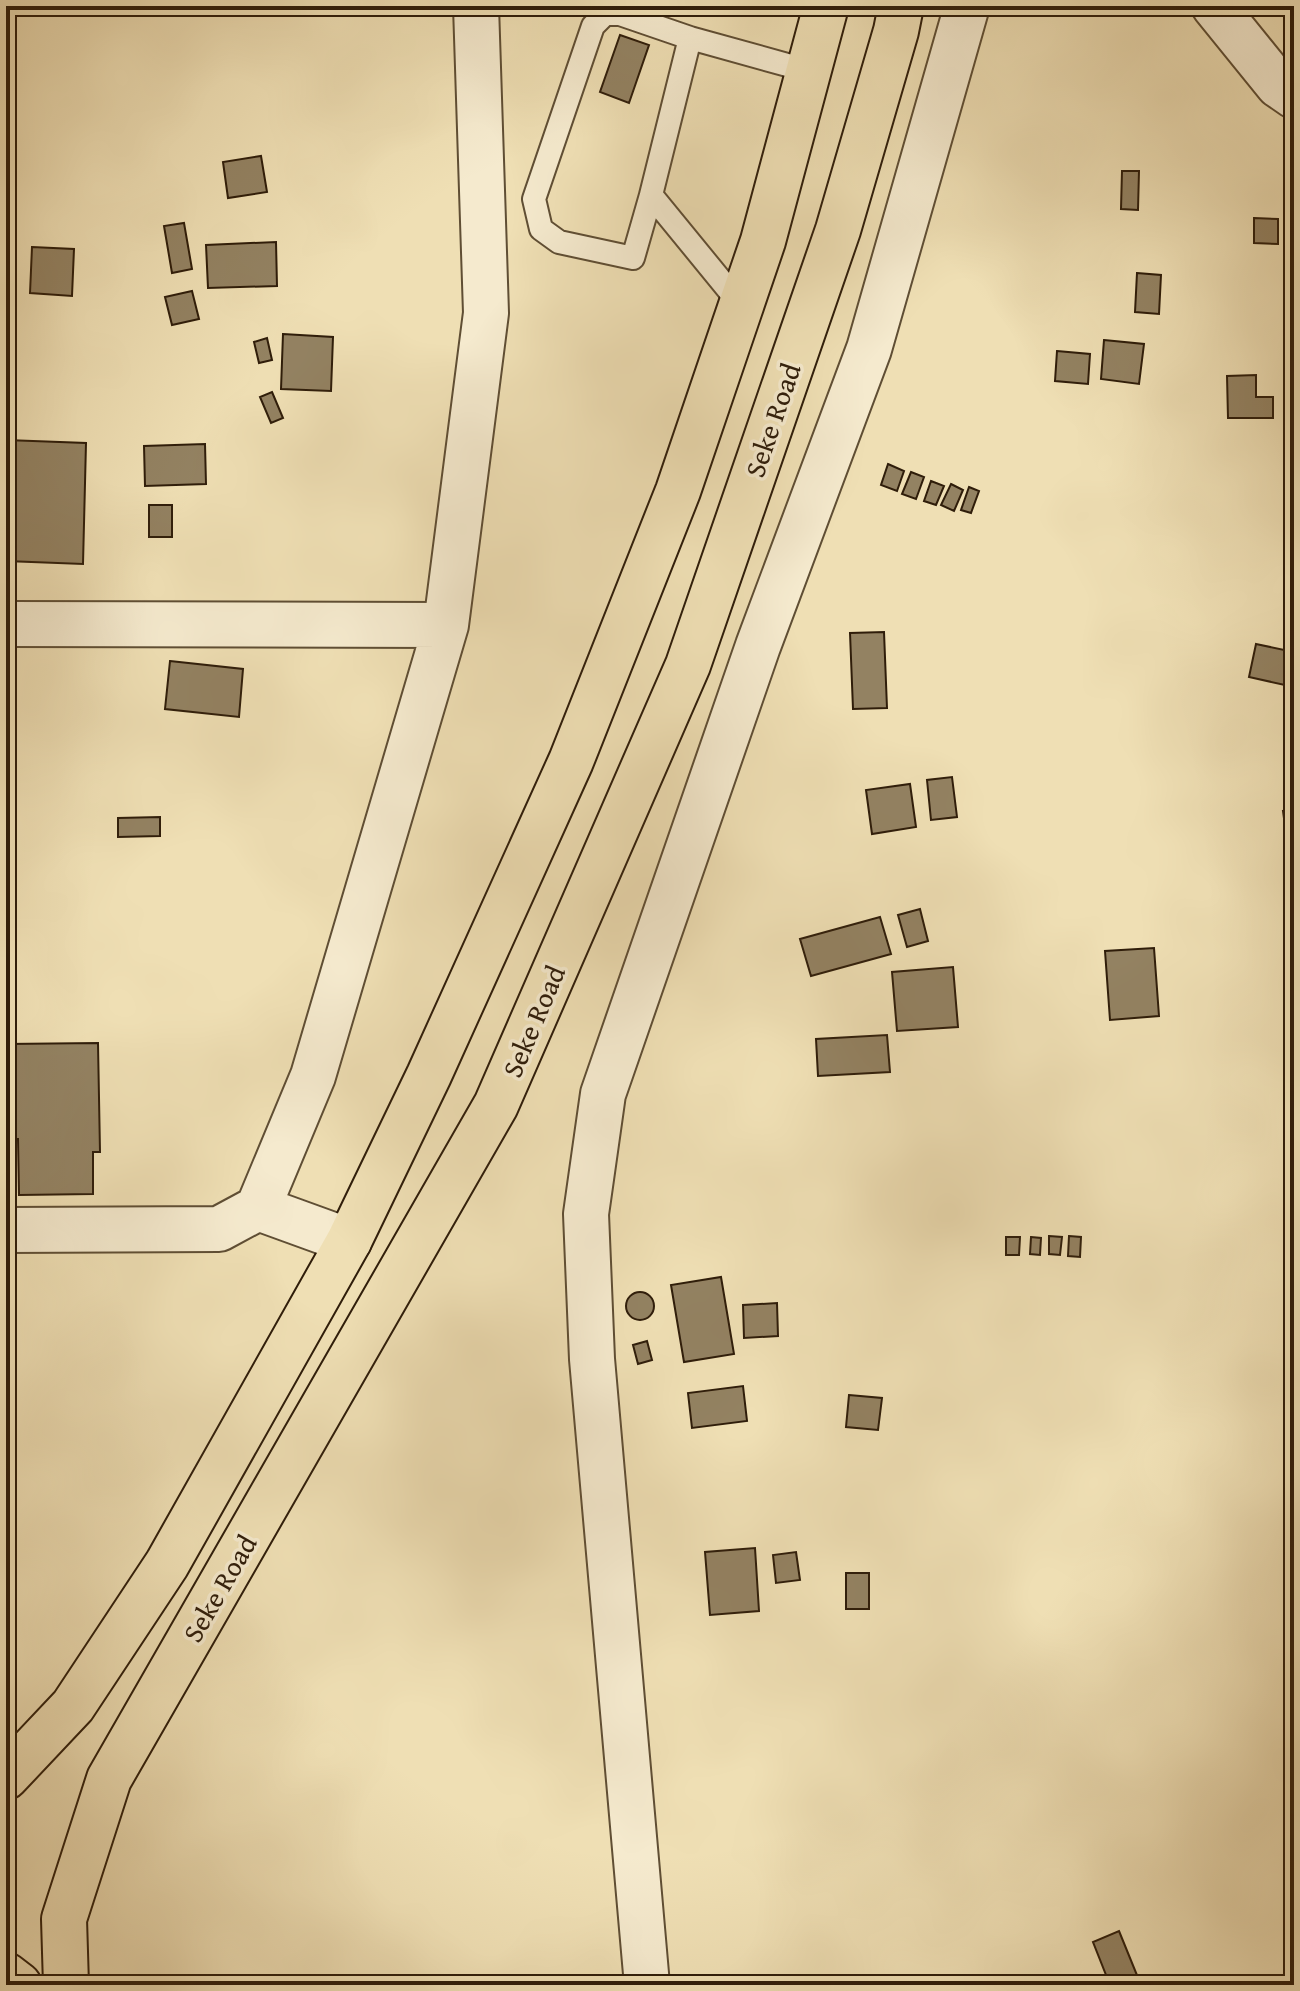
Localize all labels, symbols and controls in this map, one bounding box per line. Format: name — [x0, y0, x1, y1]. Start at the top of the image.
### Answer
street label: Seke Road — [733, 357, 811, 483]
street label: Seke Road — [491, 958, 575, 1083]
street label: Seke Road — [172, 1526, 266, 1650]

